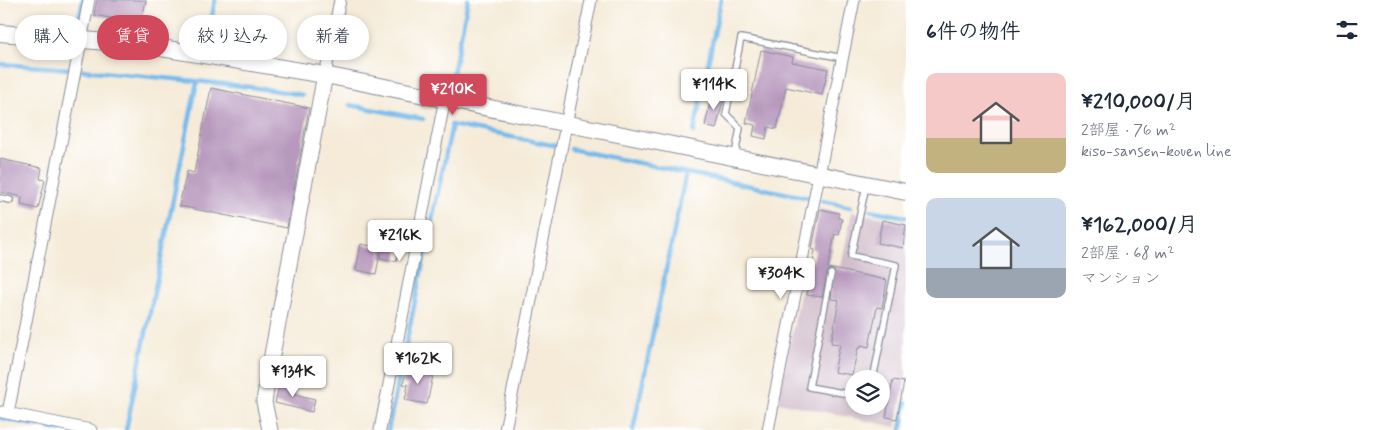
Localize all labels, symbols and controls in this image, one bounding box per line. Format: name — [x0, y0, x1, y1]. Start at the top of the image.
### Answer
chip: 購入 — [15, 15, 87, 60]
chip: 賃貸 — [97, 15, 169, 60]
chip: 絞り込み — [179, 15, 287, 60]
chip: 新着 — [297, 15, 369, 60]
icon: filters — [1333, 16, 1361, 44]
text: 6件の物件 — [926, 18, 1021, 46]
pin: ¥114K — [679, 68, 749, 111]
pin: ¥210K — [418, 74, 488, 116]
text: ¥114K — [692, 74, 736, 95]
text: ¥210K — [431, 79, 475, 100]
text: ¥210,000/月 — [1081, 88, 1196, 116]
icon: home — [966, 93, 1026, 153]
text: 2部屋 · 76 m² — [1081, 120, 1176, 141]
text: kiso-sansen-kouen line — [1081, 141, 1232, 162]
text: ¥162,000/月 — [1081, 211, 1198, 239]
icon: home — [966, 218, 1026, 278]
pin: ¥216K — [365, 220, 435, 262]
text: ¥216K — [379, 225, 421, 246]
text: 2部屋 · 68 m² — [1081, 243, 1174, 264]
pin: ¥304K — [746, 258, 816, 300]
text: ¥304K — [758, 263, 804, 284]
text: マンション — [1081, 268, 1160, 289]
pin: ¥162K — [383, 342, 453, 385]
text: ¥162K — [395, 348, 441, 369]
pin: ¥134K — [258, 356, 328, 398]
text: ¥134K — [271, 361, 315, 382]
map controls — [845, 370, 890, 415]
button: layers — [845, 370, 890, 415]

